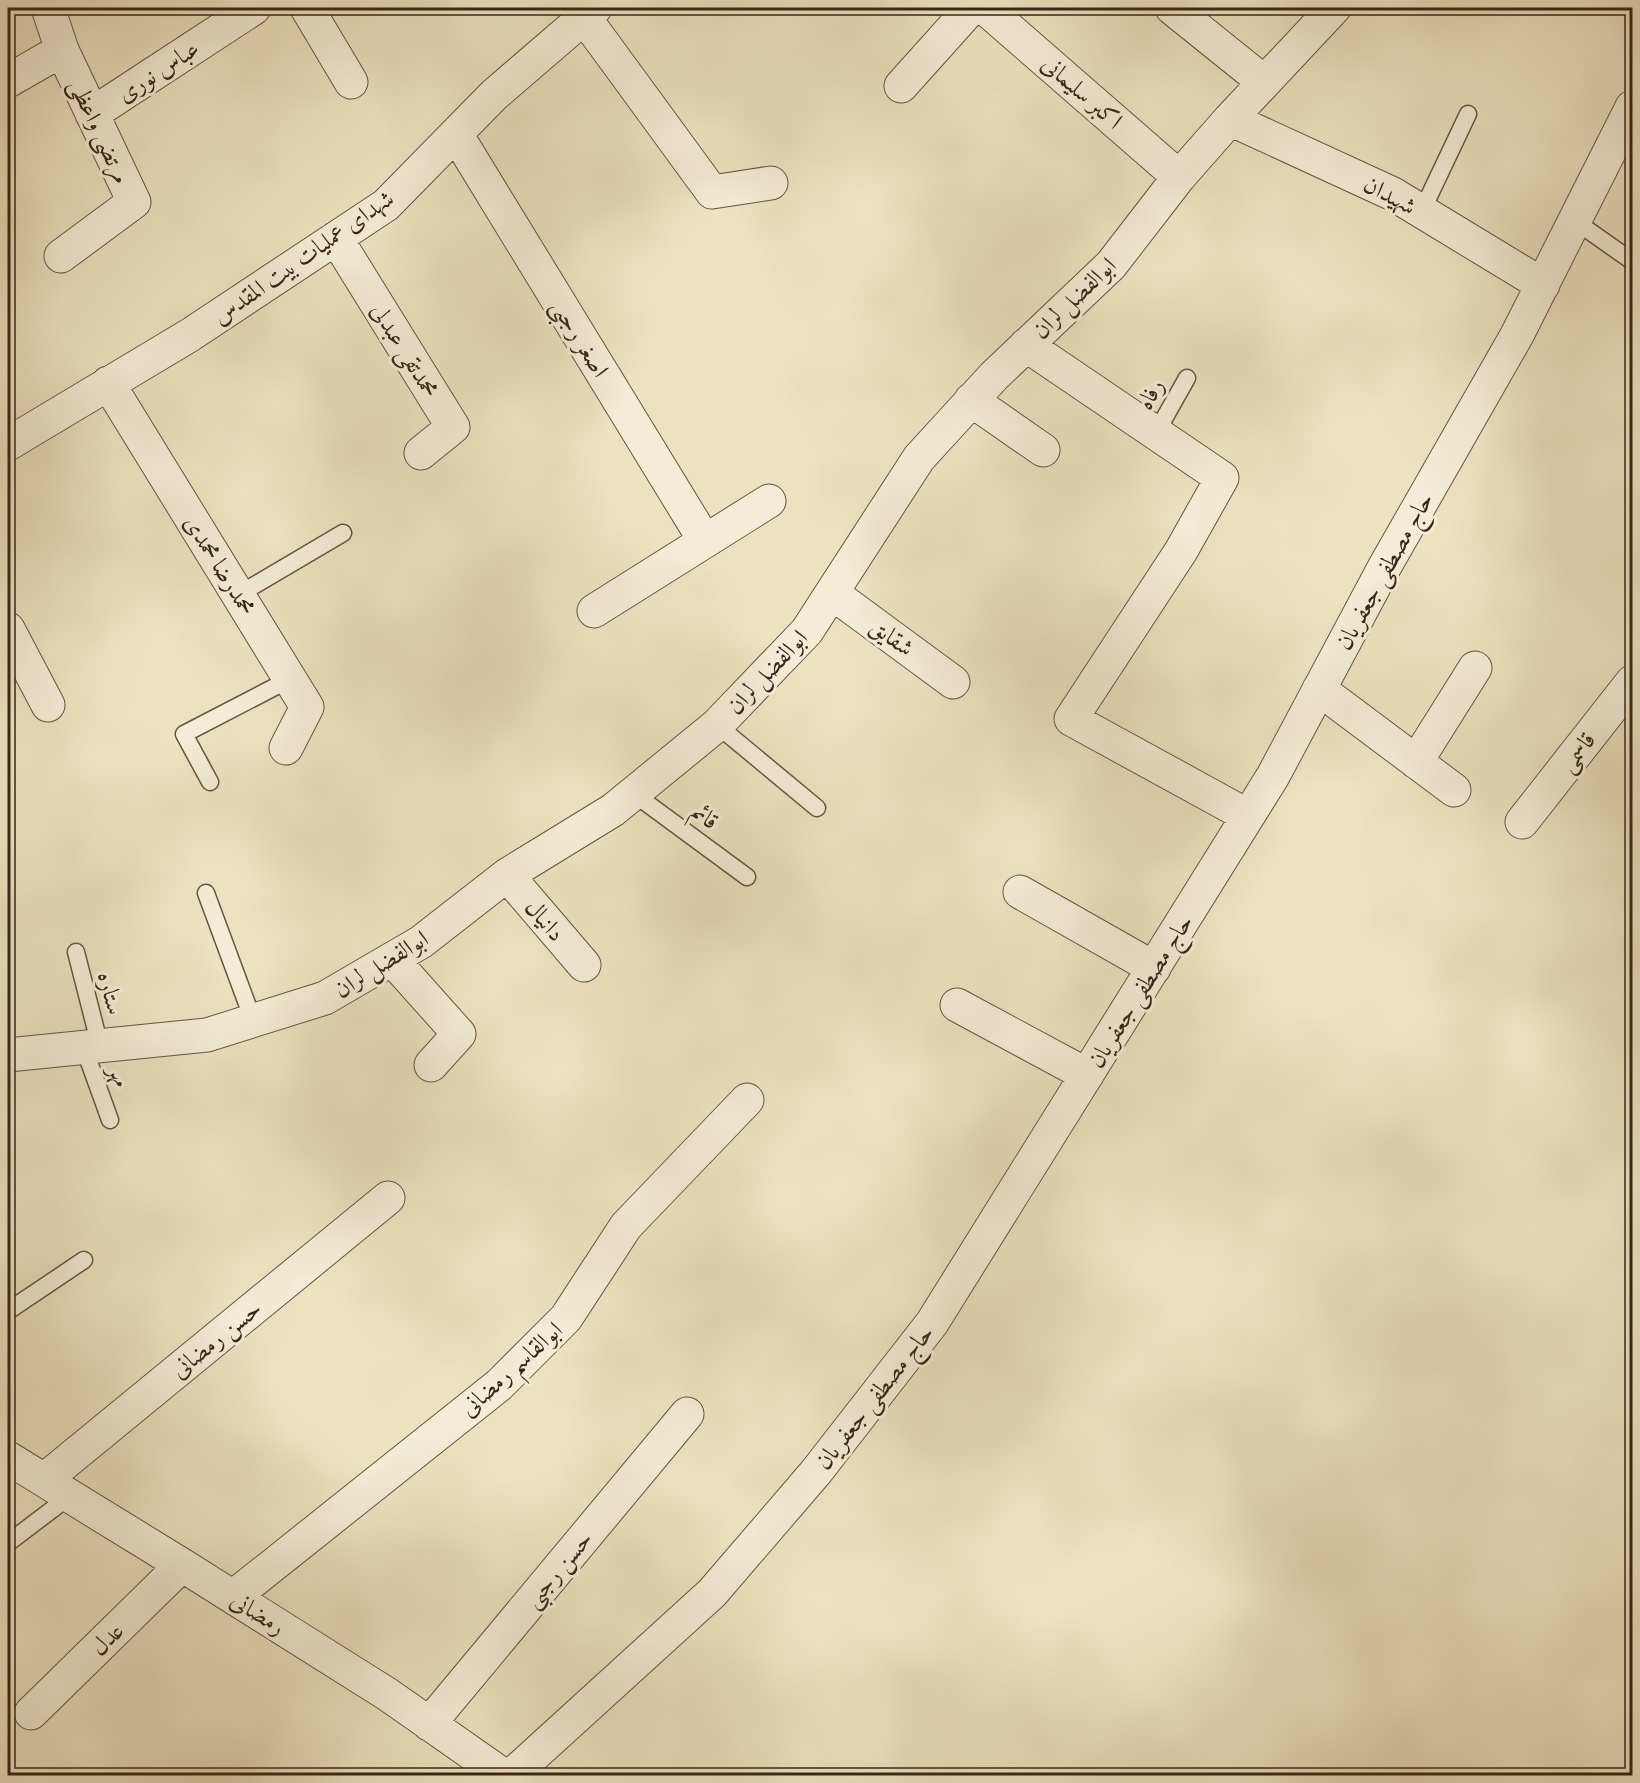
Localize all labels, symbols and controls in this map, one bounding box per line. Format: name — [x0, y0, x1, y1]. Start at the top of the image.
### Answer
street label: عباس نوری — [112, 34, 205, 110]
street label: اکبر سلیمانی — [1035, 49, 1128, 136]
street label: مرتضی واعظی — [61, 74, 136, 189]
street label: شهیدان — [1358, 170, 1421, 222]
street label: شهدای عملیات بیت المقدس — [207, 184, 400, 332]
street label: ابوالفضل لران — [1026, 251, 1124, 347]
street label: اصغر رجبی — [540, 294, 615, 385]
street label: محمدتقی عبدلی — [363, 298, 445, 404]
street label: رفاه — [1130, 374, 1172, 415]
street label: حاج مصطفی جعفریان — [1329, 487, 1445, 658]
street label: محمدرضا محمدی — [177, 510, 262, 621]
street label: شقایق — [863, 612, 919, 664]
street label: ابوالفضل لران — [721, 624, 815, 722]
street label: قاسمی — [1553, 726, 1604, 780]
street label: قائم — [682, 797, 724, 841]
street label: دانیال — [518, 893, 571, 948]
street label: حاج مصطفی جعفریان — [1082, 909, 1204, 1077]
street label: ابوالفضل لران — [329, 924, 435, 1006]
street label: ستاره — [90, 968, 130, 1018]
street label: مهر — [100, 1059, 137, 1091]
street label: حسن رمضانی — [165, 1294, 268, 1386]
street label: ابوالقاسم رمضانی — [454, 1316, 575, 1430]
street label: حاج مصطفی جعفریان — [809, 1319, 945, 1479]
street label: حسن رجبی — [518, 1525, 603, 1617]
street label: رمضانی — [224, 1585, 291, 1642]
street label: عدل — [85, 1617, 131, 1663]

